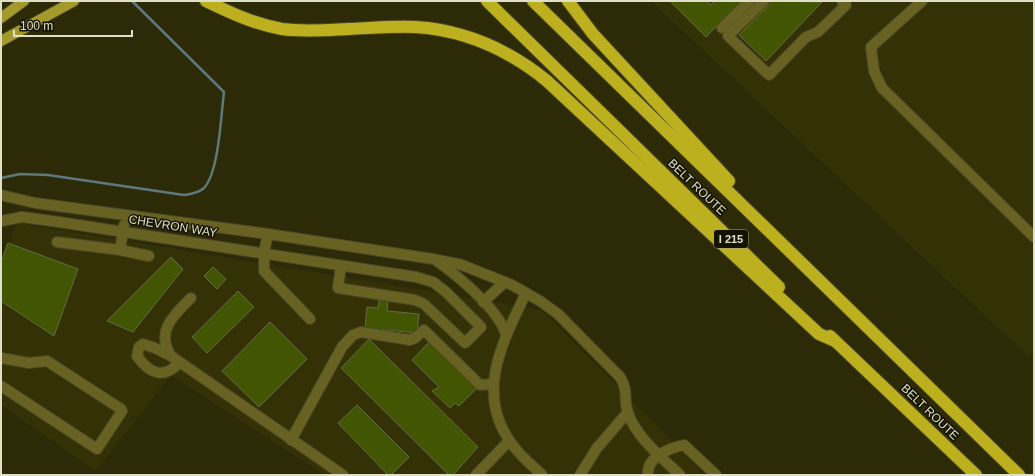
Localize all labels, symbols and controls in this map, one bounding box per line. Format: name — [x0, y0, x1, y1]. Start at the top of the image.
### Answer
scale bar — [14, 12, 132, 38]
text: 100 m — [20, 19, 53, 33]
street label: BELT ROUTE — [665, 156, 729, 218]
street label: CHEVRON WAY — [128, 212, 218, 240]
road number: I 215 — [714, 230, 748, 248]
street label: BELT ROUTE — [898, 381, 962, 443]

